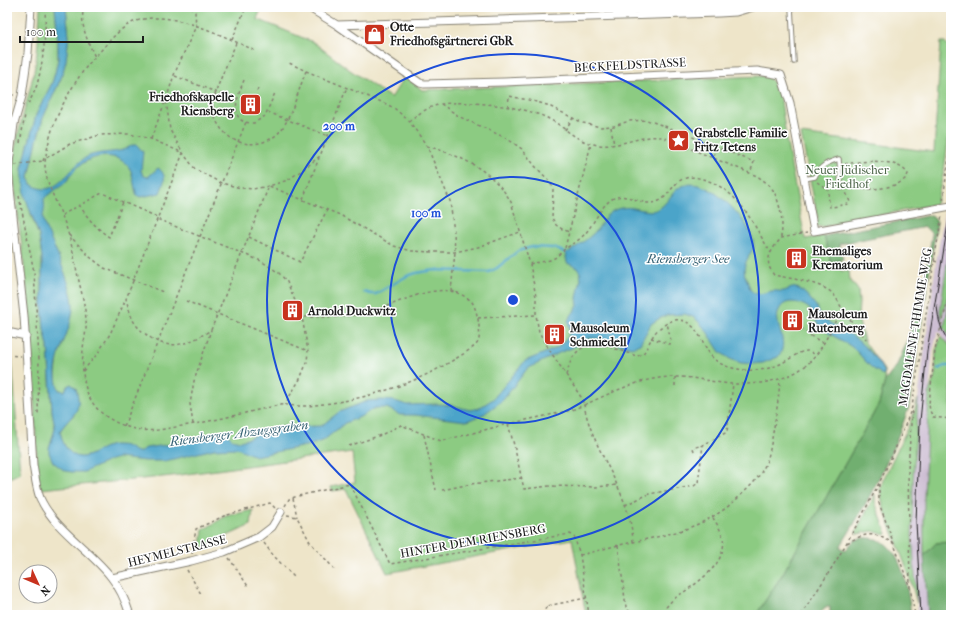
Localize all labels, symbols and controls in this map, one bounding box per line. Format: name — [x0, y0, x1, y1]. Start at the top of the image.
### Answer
scale bar — [20, 18, 143, 44]
place label: Otte Friedhofsgärtnerei GbR — [389, 20, 514, 49]
shop icon: Otte Friedhofsgärtnerei GbR — [362, 21, 388, 47]
text: 100 m — [26, 25, 56, 39]
street label: BECKFELDSTRASSE — [573, 55, 687, 75]
place label: Friedhofskapelle Riensberg — [148, 90, 235, 119]
building icon: Friedhofskapelle Riensberg — [237, 91, 263, 117]
text: 200 m — [323, 119, 356, 133]
place label: Grabstelle Familie Fritz Tetens — [693, 126, 787, 154]
place icon: Grabstelle Familie Fritz Tetens — [666, 127, 692, 153]
park label: Neuer Jüdischer Friedhof — [805, 163, 890, 191]
text: 100 m — [411, 206, 442, 220]
place label: Ehemaliges Krematorium — [812, 244, 884, 272]
building icon: Ehemaliges Krematorium — [783, 245, 809, 271]
street label: MAGDALENE-THIMME-WEG — [896, 246, 935, 407]
water label: Riensberger See — [646, 251, 730, 266]
centre of rings — [506, 293, 520, 307]
building icon: Arnold Duckwitz — [280, 298, 306, 324]
place label: Arnold Duckwitz — [307, 304, 396, 318]
place label: Mausoleum Rutenberg — [807, 307, 869, 336]
building icon: Mausoleum Rutenberg — [780, 308, 806, 334]
place label: Mausoleum Schmiedell — [569, 321, 631, 349]
building icon: Mausoleum Schmiedell — [542, 322, 568, 348]
water label: Riensberger Abzugsgraben — [168, 417, 309, 449]
street label: HINTER DEM RIENSBERG — [399, 521, 547, 561]
street label: HEYMELSTRASSE — [126, 532, 228, 570]
north arrow — [18, 564, 58, 604]
text: N — [37, 583, 52, 599]

